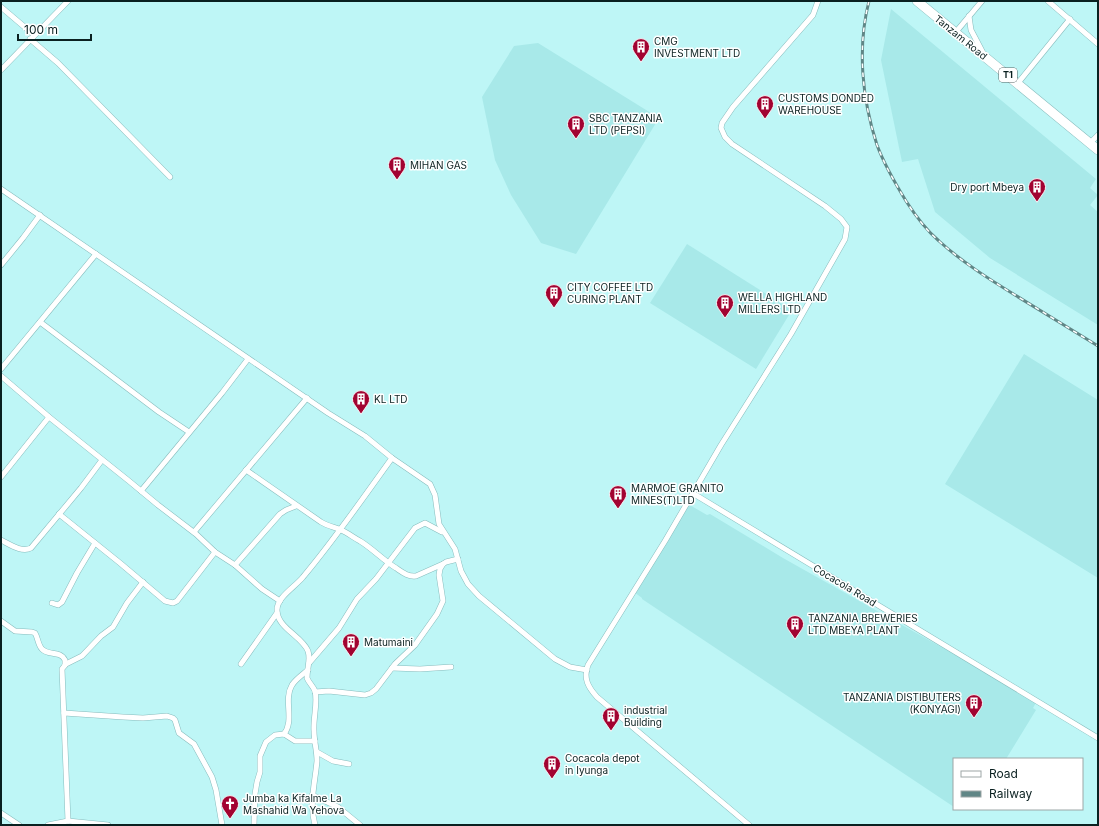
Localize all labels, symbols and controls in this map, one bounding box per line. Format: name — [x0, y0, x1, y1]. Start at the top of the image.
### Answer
street label: Tanzam Road — [932, 12, 990, 62]
scale bar — [18, 16, 91, 42]
text: 100 m — [24, 22, 58, 37]
place label: CMG INVESTMENT LTD — [654, 35, 740, 59]
building icon: CMG INVESTMENT LTD — [631, 37, 651, 62]
road number: T1 — [999, 68, 1017, 82]
place label: CUSTOMS DONDED WAREHOUSE — [778, 92, 874, 116]
building icon: CUSTOMS DONDED WAREHOUSE — [755, 94, 775, 119]
place label: SBC TANZANIA LTD (PEPSI) — [589, 112, 663, 136]
building icon: SBC TANZANIA LTD (PEPSI) — [566, 114, 586, 139]
building icon: MIHAN GAS — [387, 155, 407, 180]
place label: MIHAN GAS — [410, 159, 467, 171]
building icon: Dry port Mbeya — [1027, 177, 1047, 202]
place label: Dry port Mbeya — [950, 181, 1024, 193]
place label: CITY COFFEE LTD CURING PLANT — [567, 281, 653, 305]
building icon: CITY COFFEE LTD CURING PLANT — [544, 283, 564, 308]
place label: WELLA HIGHLAND MILLERS LTD — [738, 291, 827, 315]
building icon: WELLA HIGHLAND MILLERS LTD — [715, 293, 735, 318]
building icon: KL LTD — [351, 389, 371, 414]
place label: KL LTD — [374, 393, 408, 405]
place label: MARMOE GRANITO MINES(T)LTD — [631, 482, 724, 506]
building icon: MARMOE GRANITO MINES(T)LTD — [608, 484, 628, 509]
street label: Cocacola Road — [811, 561, 879, 609]
place label: TANZANIA BREWERIES LTD MBEYA PLANT — [808, 612, 918, 636]
building icon: TANZANIA BREWERIES LTD MBEYA PLANT — [785, 614, 805, 639]
building icon: Matumaini — [341, 632, 361, 657]
place label: Matumaini — [364, 636, 413, 648]
place label: TANZANIA DISTIBUTERS (KONYAGI) — [843, 691, 961, 715]
building icon: TANZANIA DISTIBUTERS (KONYAGI) — [964, 693, 984, 718]
place label: industrial Building — [624, 704, 667, 728]
building icon: industrial Building — [601, 706, 621, 731]
place label: Cocacola depot in Iyunga — [565, 752, 640, 776]
building icon: Cocacola depot in Iyunga — [542, 754, 562, 779]
legend — [953, 758, 1083, 810]
text: Road — [989, 766, 1018, 781]
text: Railway — [989, 786, 1033, 801]
place label: Jumba ka Kifalme La Mashahid Wa Yehova — [243, 792, 344, 816]
church icon: Jumba ka Kifalme La Mashahid Wa Yehova — [220, 794, 240, 819]

